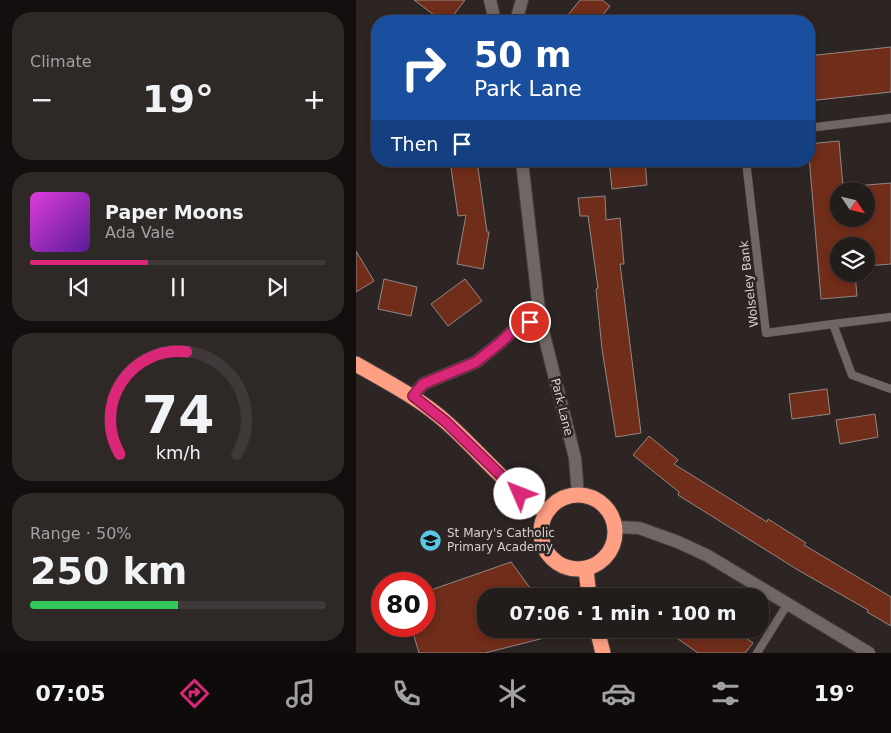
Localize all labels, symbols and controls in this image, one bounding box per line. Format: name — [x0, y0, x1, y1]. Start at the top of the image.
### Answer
icon: right — [391, 35, 456, 100]
text: 50 m — [474, 35, 571, 75]
text: Climate — [30, 52, 92, 71]
text: Park Lane — [474, 76, 582, 101]
text: 19° — [142, 77, 214, 121]
text: − — [30, 83, 53, 116]
text: + — [303, 83, 326, 116]
icon: arrive — [448, 130, 476, 158]
text: Then — [391, 133, 438, 155]
north arrow — [830, 182, 875, 228]
map controls — [830, 182, 875, 282]
text: Paper Moons — [105, 201, 244, 223]
text: Ada Vale — [105, 223, 175, 242]
button: layers — [830, 237, 875, 282]
street label: Wolseley Bank — [737, 240, 761, 328]
icon: previous — [65, 273, 93, 301]
icon: pause — [164, 273, 192, 301]
icon: next — [263, 273, 291, 301]
pin — [509, 301, 551, 343]
icon: arrive — [516, 308, 544, 336]
street label: Park Lane — [548, 377, 576, 437]
text: 74 — [142, 385, 214, 445]
text: km/h — [155, 442, 201, 463]
position arrow — [493, 467, 545, 519]
text: Range · 50% — [30, 524, 132, 543]
place label: St Mary's Catholic Primary Academy — [447, 526, 555, 554]
school or university icon: St Mary's Catholic Primary Academy — [419, 528, 443, 552]
text: 250 km — [30, 549, 187, 593]
speed limit sign: 80 — [371, 572, 436, 637]
text: 07:06 · 1 min · 100 m — [509, 602, 737, 624]
icon: directions — [177, 676, 212, 711]
icon: music — [283, 676, 318, 711]
icon: phone — [389, 676, 424, 711]
icon: climate — [495, 676, 530, 711]
icon: car — [601, 676, 636, 711]
icon: filters — [708, 676, 743, 711]
text: 07:05 — [36, 681, 106, 706]
text: 19° — [814, 681, 855, 706]

